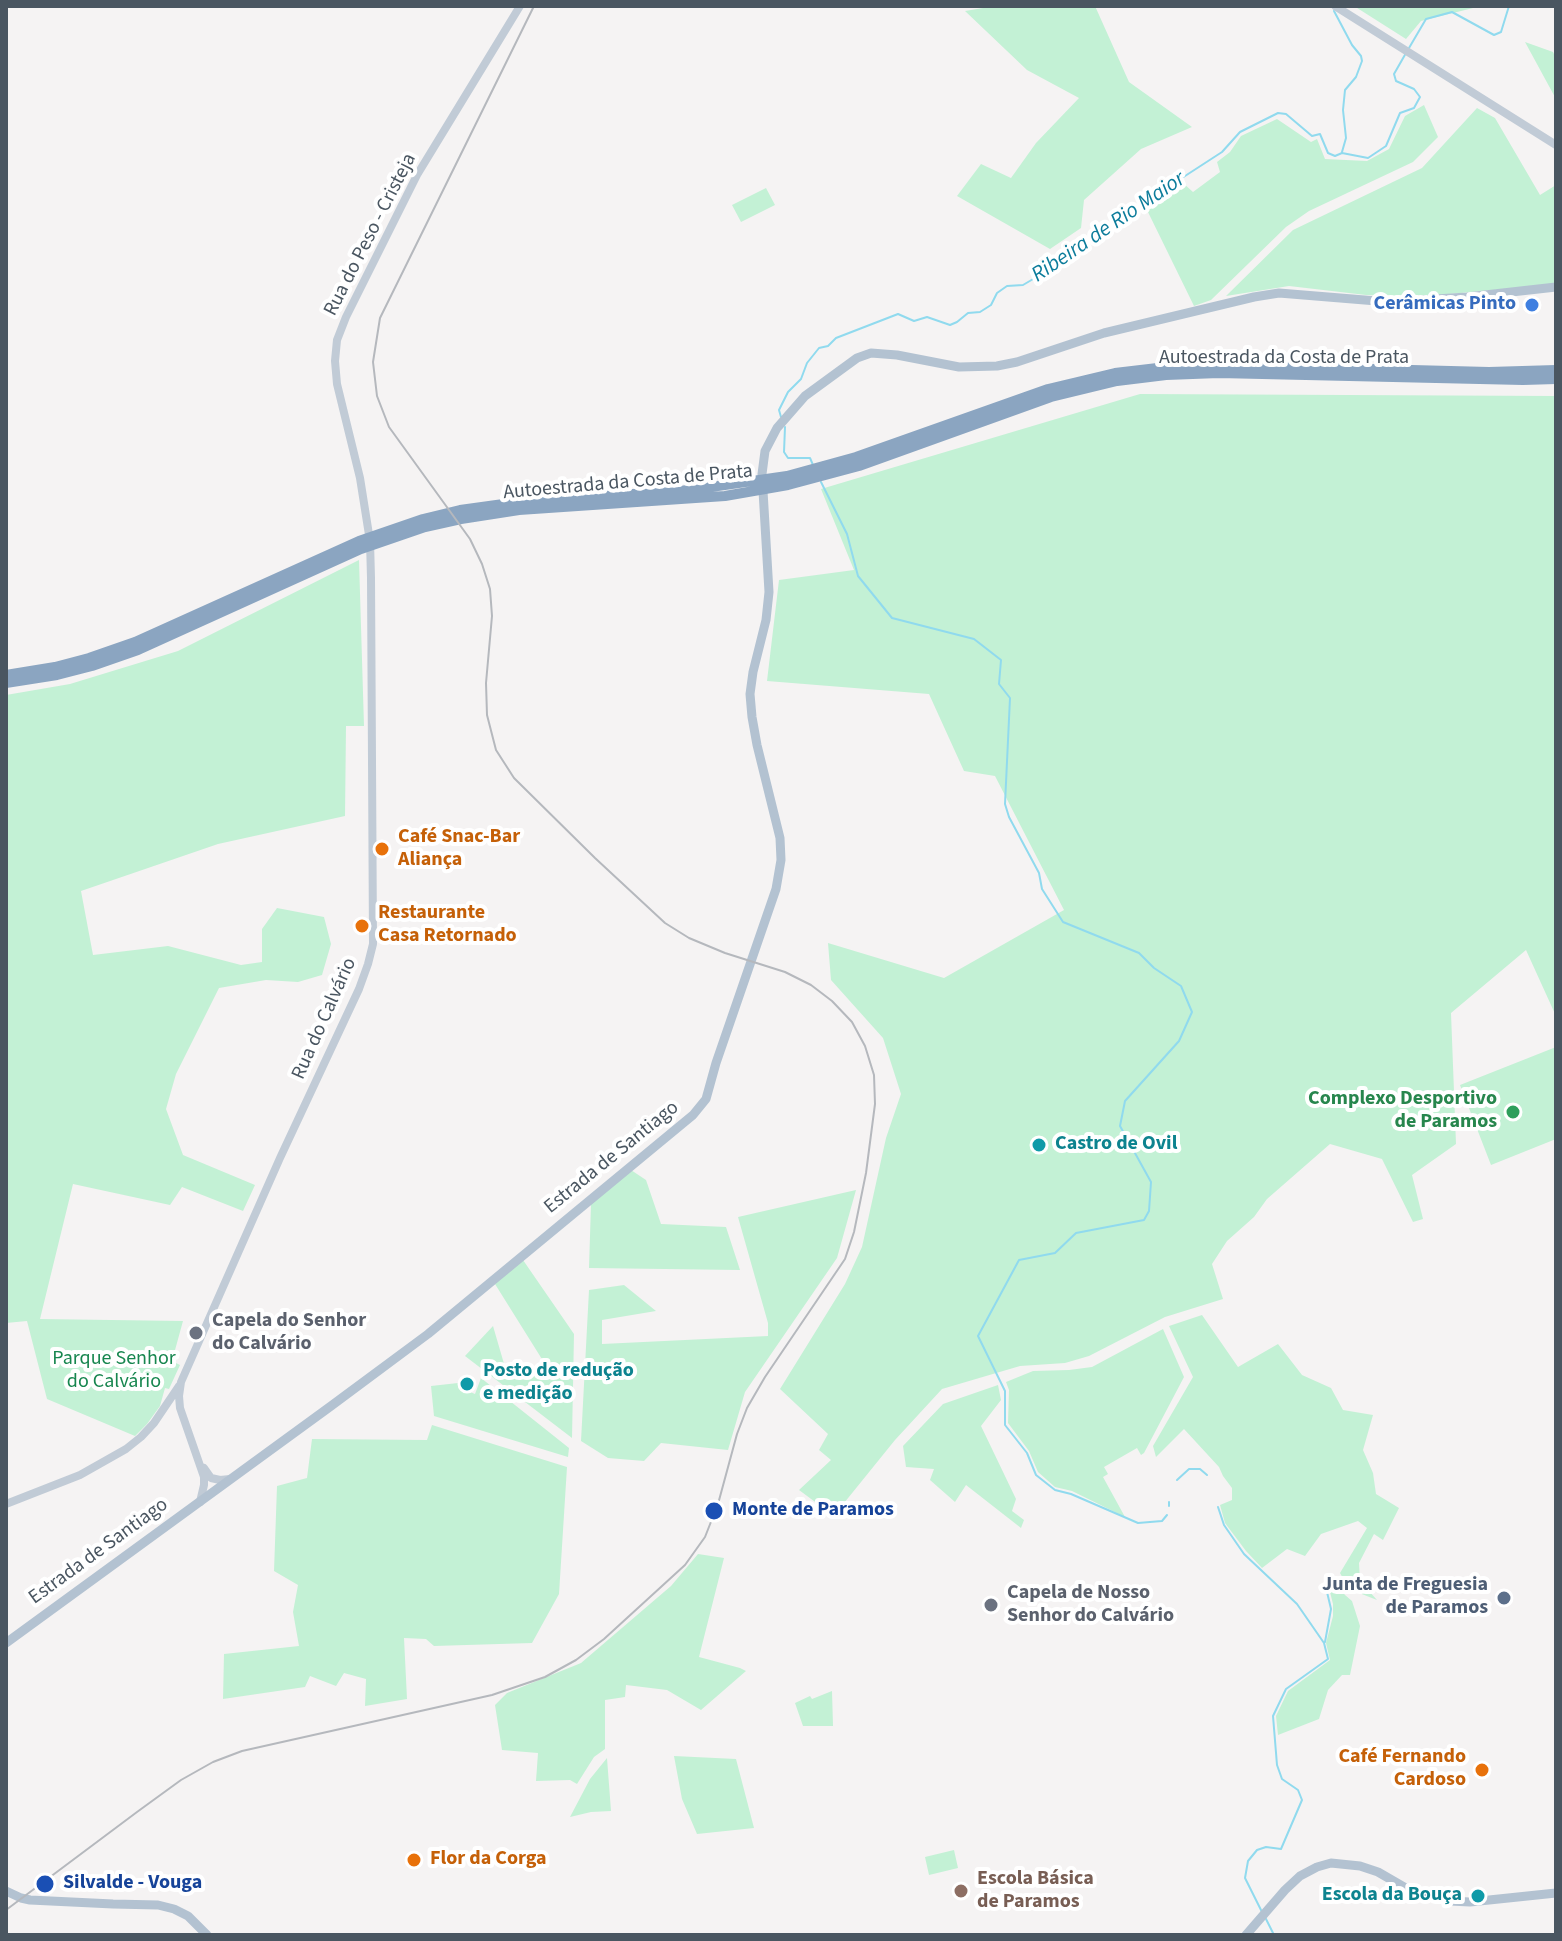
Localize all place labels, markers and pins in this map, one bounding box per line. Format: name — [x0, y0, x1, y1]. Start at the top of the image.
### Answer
place label: Cerâmicas Pinto — [1374, 293, 1516, 317]
marker: Cerâmicas Pinto — [1523, 296, 1541, 314]
place label: Café Snac-Bar Aliança — [398, 826, 520, 873]
marker: Café Snac-Bar Aliança — [373, 840, 391, 858]
place label: Restaurante Casa Retornado — [378, 902, 517, 949]
marker: Restaurante Casa Retornado — [353, 917, 371, 935]
place label: Complexo Desportivo de Paramos — [1308, 1088, 1497, 1135]
marker: Complexo Desportivo de Paramos — [1504, 1103, 1522, 1121]
place label: Castro de Ovil — [1055, 1133, 1177, 1157]
marker: Castro de Ovil — [1030, 1136, 1048, 1154]
place label: Capela do Senhor do Calvário — [212, 1310, 366, 1357]
marker: Capela do Senhor do Calvário — [187, 1324, 205, 1342]
place label: Posto de redução e medição — [483, 1360, 634, 1407]
marker: Posto de redução e medição — [458, 1375, 476, 1393]
place label: Monte de Paramos — [732, 1499, 894, 1523]
marker: Monte de Paramos — [703, 1500, 725, 1522]
place label: Junta de Freguesia de Paramos — [1322, 1574, 1488, 1621]
place label: Capela de Nosso Senhor do Calvário — [1007, 1582, 1174, 1629]
marker: Junta de Freguesia de Paramos — [1495, 1589, 1513, 1607]
marker: Capela de Nosso Senhor do Calvário — [982, 1596, 1000, 1614]
place label: Café Fernando Cardoso — [1338, 1746, 1466, 1793]
marker: Café Fernando Cardoso — [1473, 1761, 1491, 1779]
place label: Flor da Corga — [430, 1848, 547, 1872]
marker: Flor da Corga — [405, 1851, 423, 1869]
place label: Escola Básica de Paramos — [977, 1868, 1094, 1915]
place label: Silvalde - Vouga — [63, 1872, 202, 1896]
marker: Silvalde - Vouga — [34, 1873, 56, 1895]
marker: Escola Básica de Paramos — [952, 1882, 970, 1900]
place label: Escola da Bouça — [1322, 1884, 1462, 1908]
marker: Escola da Bouça — [1469, 1887, 1487, 1905]

